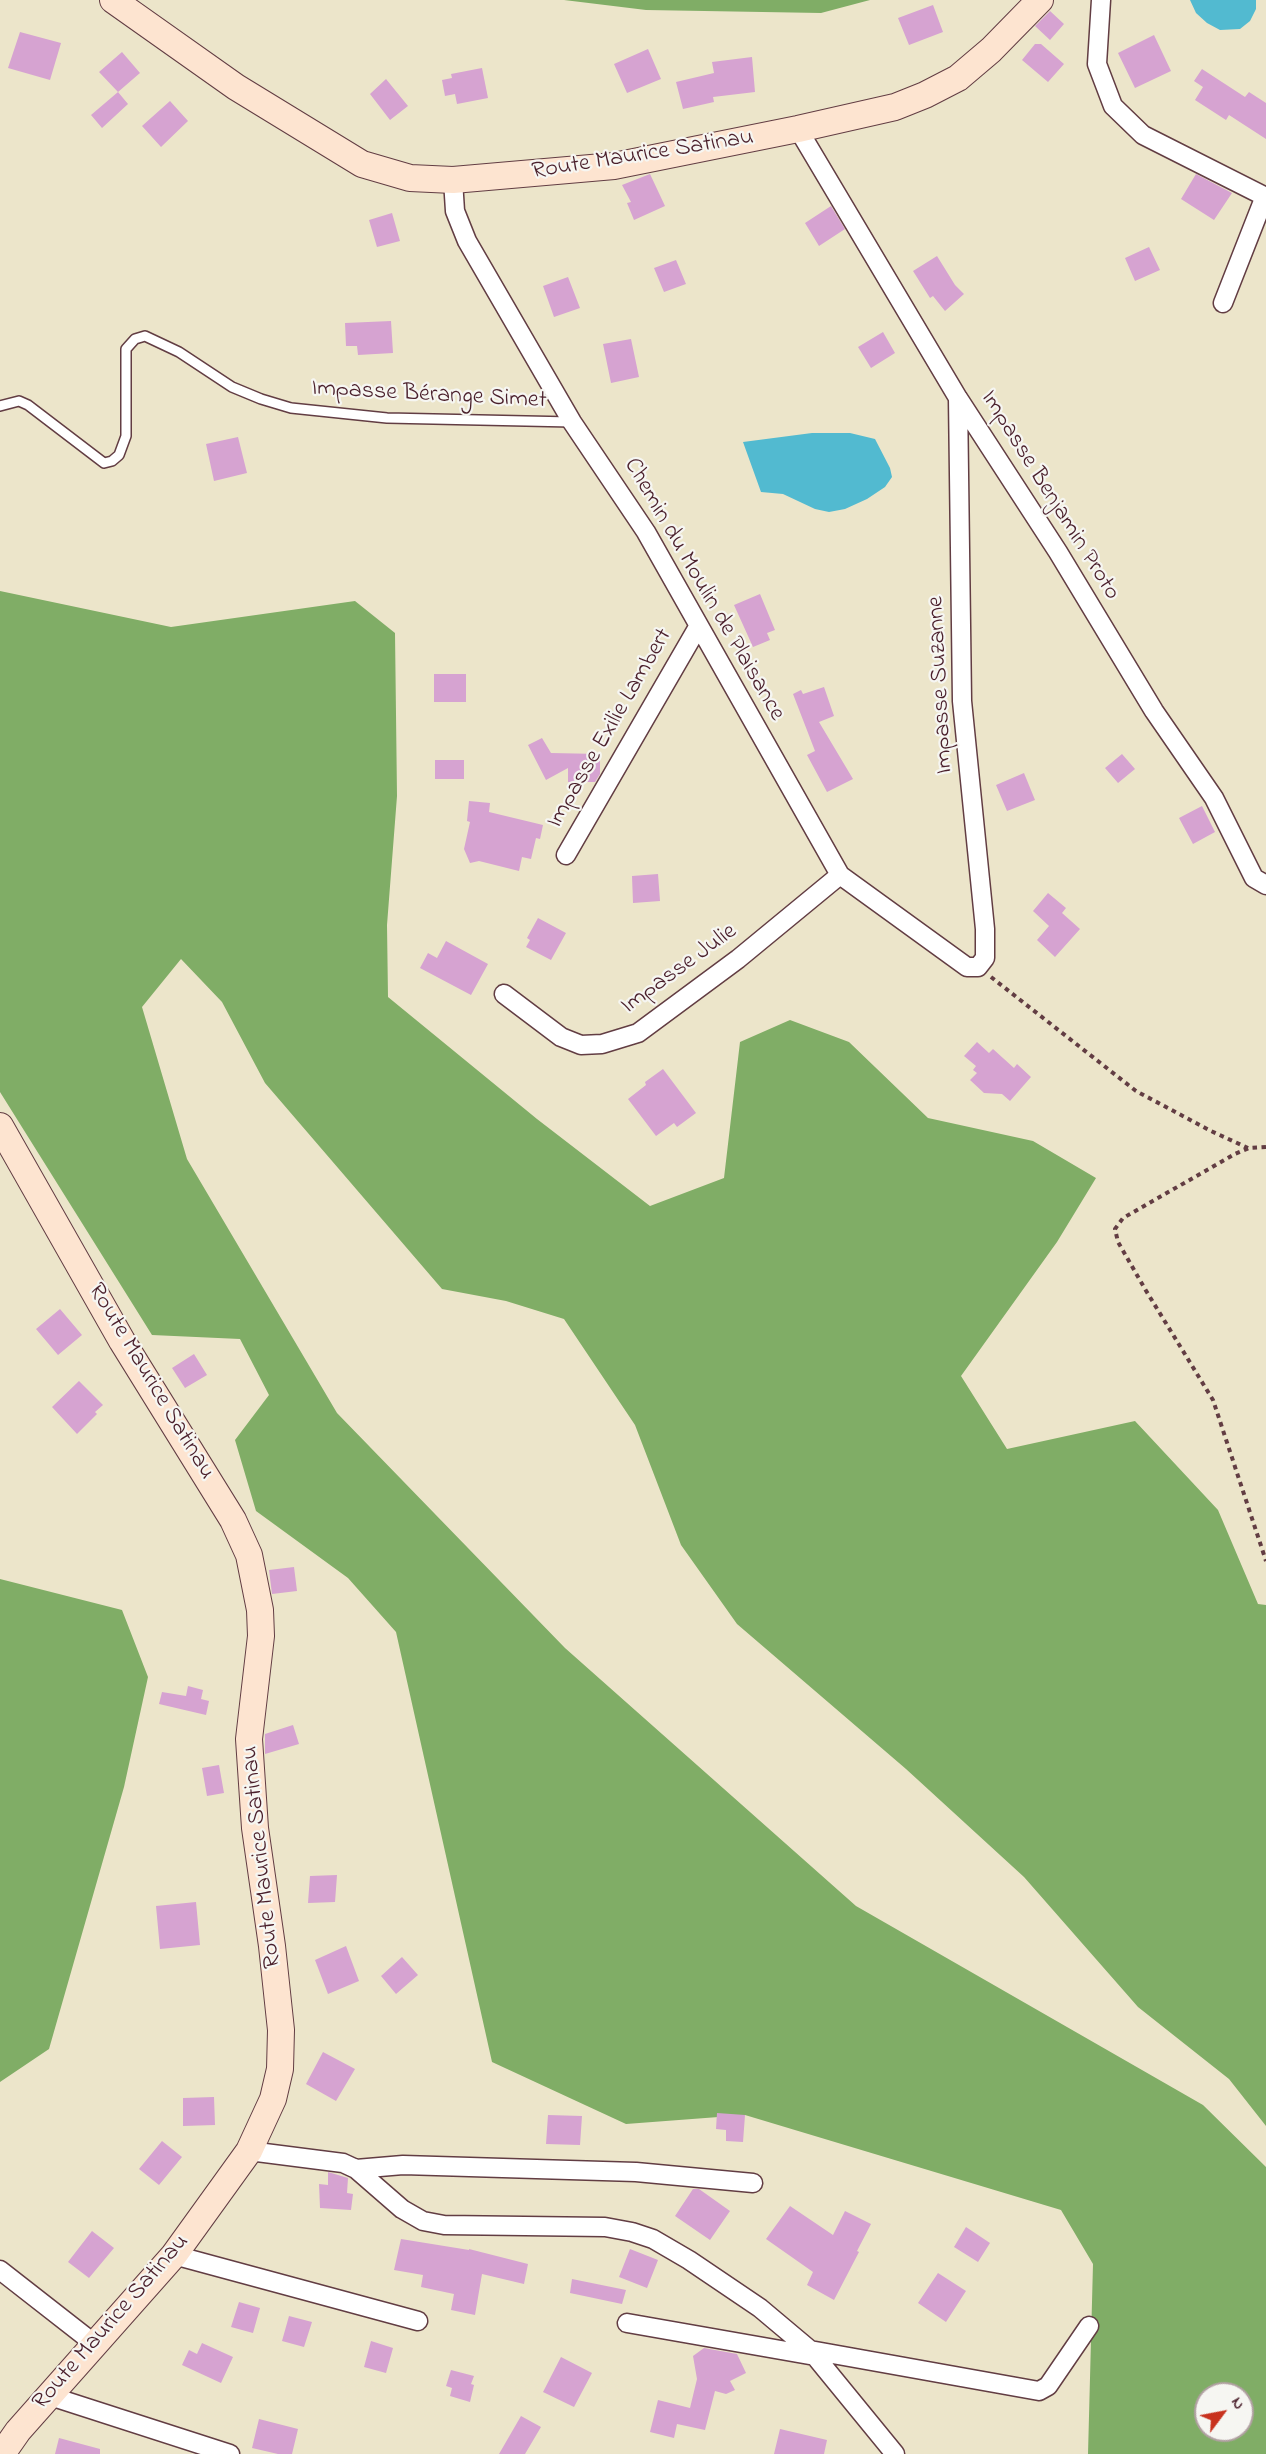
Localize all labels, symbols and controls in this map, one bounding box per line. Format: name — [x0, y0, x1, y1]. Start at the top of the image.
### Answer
street label: Route Maurice Satinau — [530, 124, 756, 188]
street label: Impasse Bérange Simet — [311, 375, 547, 417]
street label: Impasse Benjamin Proto — [973, 386, 1125, 606]
street label: Chemin du Moulin de Plaisance — [616, 454, 790, 726]
street label: Impasse Suzanne — [923, 595, 961, 775]
street label: Impasse Exilie Lambert — [542, 624, 680, 834]
street label: Impasse Julie — [617, 918, 743, 1022]
street label: Route Maurice Satinau — [80, 1279, 220, 1485]
street label: Route Maurice Satinau — [237, 1744, 289, 1970]
street label: Route Maurice Satinau — [28, 2229, 196, 2417]
north arrow — [1194, 2382, 1254, 2442]
text: N — [1225, 2393, 1251, 2414]

